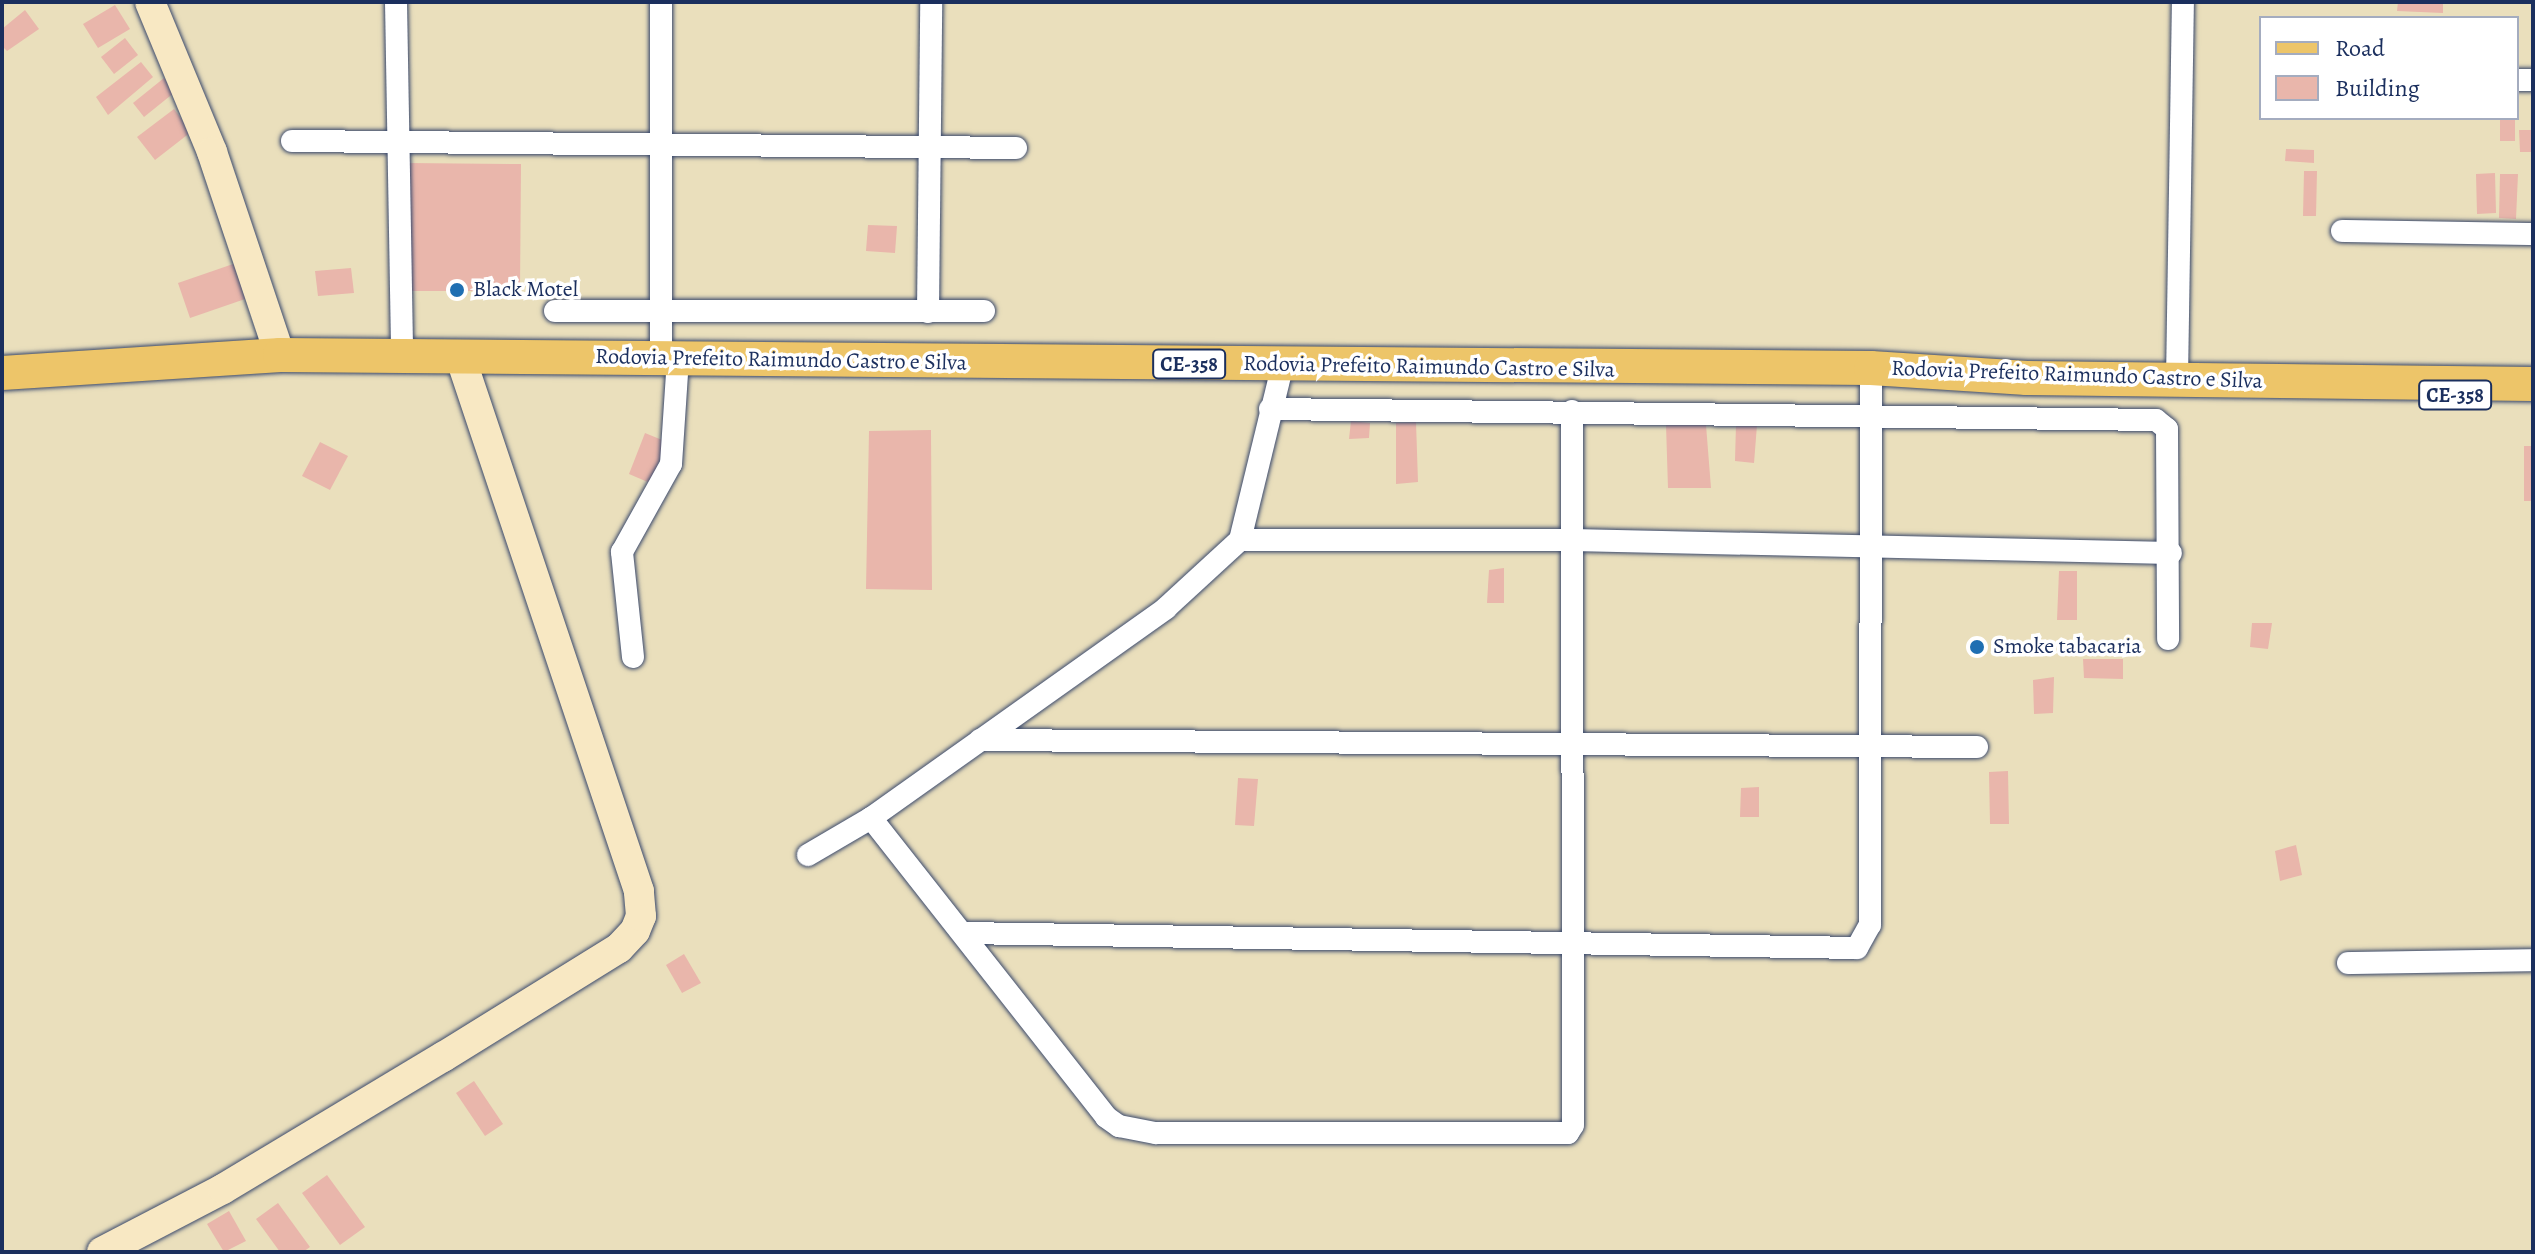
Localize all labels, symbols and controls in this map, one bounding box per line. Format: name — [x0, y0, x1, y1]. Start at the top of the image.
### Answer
legend — [2259, 16, 2519, 120]
text: Road — [2335, 32, 2385, 64]
text: Building — [2335, 72, 2420, 104]
place label: Black Motel — [473, 277, 578, 303]
marker: Black Motel — [448, 281, 466, 299]
street label: Rodovia Prefeito Raimundo Castro e Silva — [595, 344, 967, 376]
road number: CE-358 — [1151, 348, 1227, 380]
street label: Rodovia Prefeito Raimundo Castro e Silva — [1243, 351, 1615, 383]
street label: Rodovia Prefeito Raimundo Castro e Silva — [1891, 355, 2263, 395]
road number: CE-358 — [2417, 379, 2493, 411]
place label: Smoke tabacaria — [1993, 634, 2142, 660]
marker: Smoke tabacaria — [1968, 638, 1986, 656]

